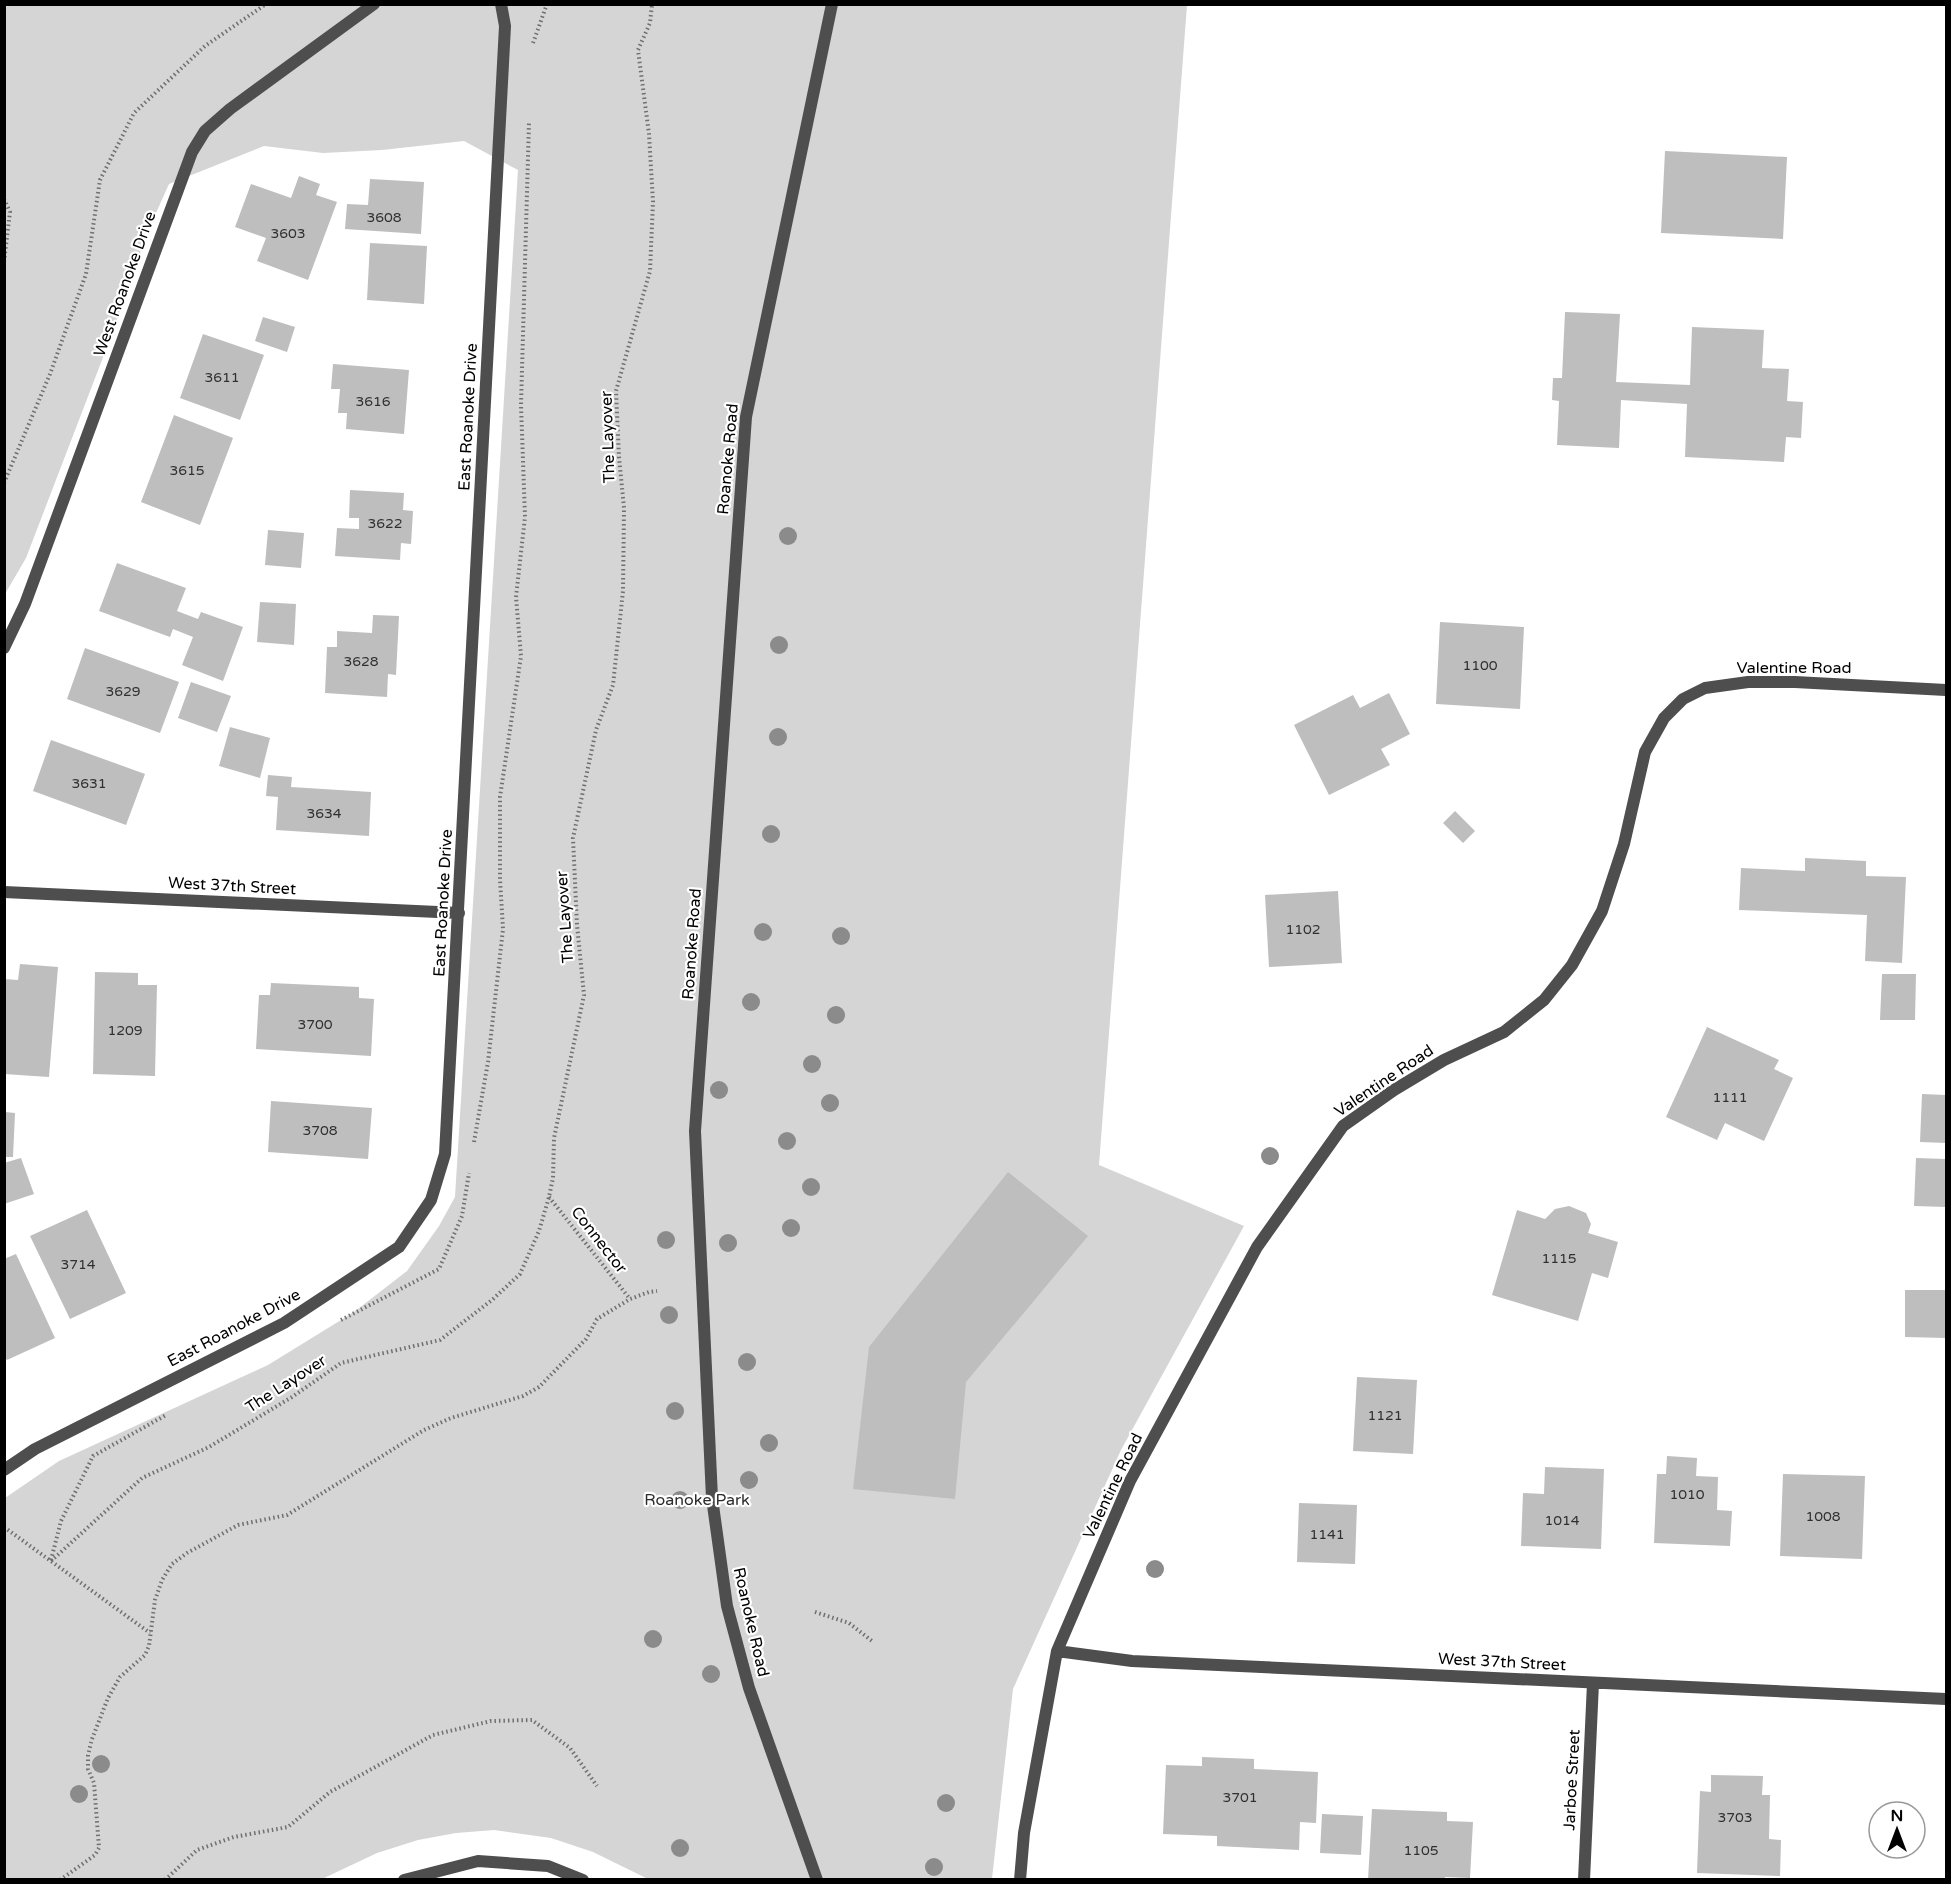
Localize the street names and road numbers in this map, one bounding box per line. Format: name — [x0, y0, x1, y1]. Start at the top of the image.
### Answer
street label: West Roanoke Drive — [89, 209, 161, 359]
street label: East Roanoke Drive — [454, 343, 482, 491]
street label: The Layover — [596, 390, 620, 483]
street label: Roanoke Road — [713, 403, 743, 515]
street label: Valentine Road — [1736, 658, 1852, 678]
street label: East Roanoke Drive — [429, 829, 457, 977]
street label: The Layover — [552, 869, 578, 964]
street label: West 37th Street — [167, 873, 297, 899]
street label: Roanoke Road — [678, 888, 706, 1000]
street label: Valentine Road — [1331, 1041, 1437, 1121]
street label: Connector — [567, 1203, 632, 1278]
street label: East Roanoke Drive — [164, 1284, 304, 1372]
street label: The Layover — [242, 1350, 331, 1418]
street label: Valentine Road — [1079, 1430, 1147, 1542]
street label: Roanoke Road — [729, 1565, 773, 1679]
street label: West 37th Street — [1437, 1649, 1567, 1675]
street label: Jarboe Street — [1559, 1729, 1585, 1831]

